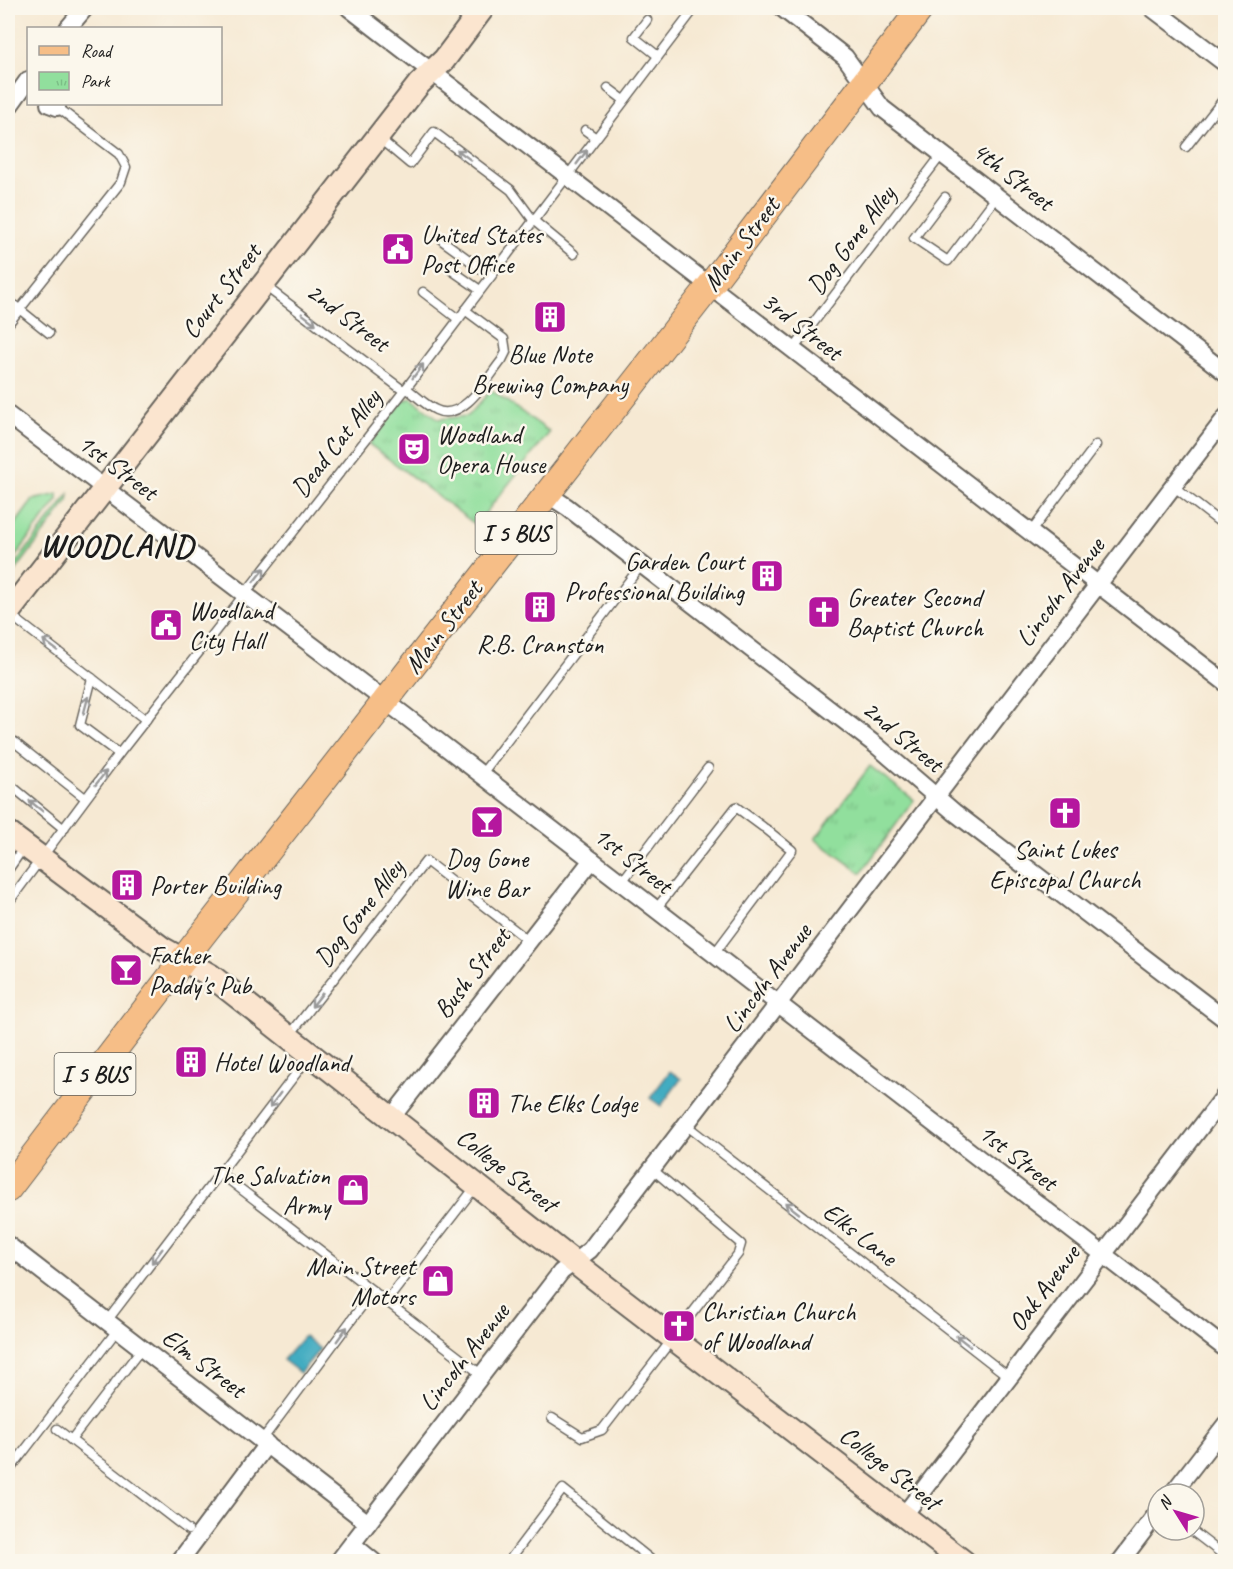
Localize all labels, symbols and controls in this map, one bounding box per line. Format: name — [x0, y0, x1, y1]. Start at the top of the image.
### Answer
legend — [27, 27, 222, 105]
text: Road — [81, 40, 114, 62]
text: Park — [81, 70, 111, 92]
street label: 4th Street — [966, 134, 1062, 220]
one-way arrow — [457, 148, 473, 161]
one-way arrow — [575, 149, 588, 165]
street label: Dog Gone Alley — [799, 177, 904, 301]
street label: Main Street — [695, 189, 788, 297]
place label: United States Post Office — [421, 218, 544, 281]
public building icon: United States Post Office — [380, 231, 416, 267]
street label: Court Street — [174, 235, 270, 345]
street label: 2nd Street — [300, 275, 398, 361]
street label: 3rd Street — [755, 284, 851, 369]
building icon: Blue Note Brewing Company — [532, 299, 568, 335]
one-way arrow — [300, 313, 316, 326]
place label: Blue Note Brewing Company — [472, 338, 630, 401]
one-way arrow — [412, 364, 425, 380]
street label: Dead Cat Alley — [284, 381, 390, 504]
place label: Woodland Opera House — [437, 418, 547, 481]
street label: 1st Street — [72, 426, 166, 509]
theatre icon: Woodland Opera House — [396, 431, 432, 467]
road number: I 5 BUS — [476, 512, 556, 554]
district label: WOODLAND — [40, 525, 196, 566]
street label: Lincoln Avenue — [1008, 530, 1113, 653]
place label: Garden Court Professional Building — [564, 545, 746, 608]
building icon: Garden Court Professional Building — [749, 558, 785, 594]
one-way arrow — [253, 567, 266, 583]
street label: Main Street — [396, 572, 491, 680]
place label: Greater Second Baptist Church — [847, 581, 985, 644]
building icon: R.B. Cranston — [522, 589, 558, 625]
place label: Woodland City Hall — [189, 594, 277, 657]
church icon: Greater Second Baptist Church — [806, 594, 842, 630]
public building icon: Woodland City Hall — [148, 607, 184, 643]
place label: R.B. Cranston — [477, 628, 604, 661]
one-way arrow — [42, 639, 58, 652]
street label: 2nd Street — [856, 692, 952, 781]
one-way arrow — [80, 696, 92, 715]
one-way arrow — [94, 770, 107, 786]
church icon: Saint Lukes Episcopal Church — [1047, 795, 1083, 831]
one-way arrow — [28, 800, 44, 813]
bar icon: Dog Gone Wine Bar — [469, 804, 505, 840]
street label: 1st Street — [587, 819, 681, 903]
place label: Saint Lukes Episcopal Church — [989, 833, 1142, 896]
place label: Dog Gone Wine Bar — [445, 842, 531, 905]
street label: Dog Gone Alley — [307, 851, 413, 973]
building icon: Porter Building — [109, 867, 145, 903]
place label: Porter Building — [150, 869, 283, 902]
street label: Lincoln Avenue — [715, 916, 820, 1039]
street label: Bush Street — [426, 919, 519, 1025]
place label: Father Paddy's Pub — [149, 939, 253, 1002]
bar icon: Father Paddy's Pub — [108, 952, 144, 988]
one-way arrow — [311, 992, 324, 1008]
building icon: Hotel Woodland — [173, 1044, 209, 1080]
place label: Hotel Woodland — [214, 1046, 353, 1079]
road number: I 5 BUS — [54, 1053, 136, 1095]
building icon: The Elks Lodge — [466, 1085, 502, 1121]
place label: The Elks Lodge — [507, 1087, 639, 1120]
one-way arrow — [269, 1092, 282, 1108]
street label: 1st Street — [972, 1116, 1066, 1200]
street label: College Street — [450, 1120, 567, 1222]
place label: The Salvation Army — [210, 1159, 332, 1222]
shop icon: The Salvation Army — [335, 1172, 371, 1208]
street label: Elks Lane — [816, 1195, 905, 1274]
one-way arrow — [784, 1201, 800, 1214]
street label: Oak Avenue — [1001, 1236, 1089, 1338]
one-way arrow — [151, 1247, 164, 1263]
place label: Main Street Motors — [306, 1250, 417, 1313]
shop icon: Main Street Motors — [420, 1263, 456, 1299]
street label: Lincoln Avenue — [411, 1295, 518, 1418]
place label: Christian Church of Woodland — [702, 1295, 857, 1358]
church icon: Christian Church of Woodland — [661, 1308, 697, 1344]
street label: Elm Street — [156, 1321, 254, 1407]
one-way arrow — [336, 1326, 349, 1342]
one-way arrow — [955, 1334, 971, 1347]
street label: College Street — [833, 1418, 950, 1520]
north arrow — [1146, 1482, 1206, 1542]
text: N — [1154, 1491, 1178, 1514]

